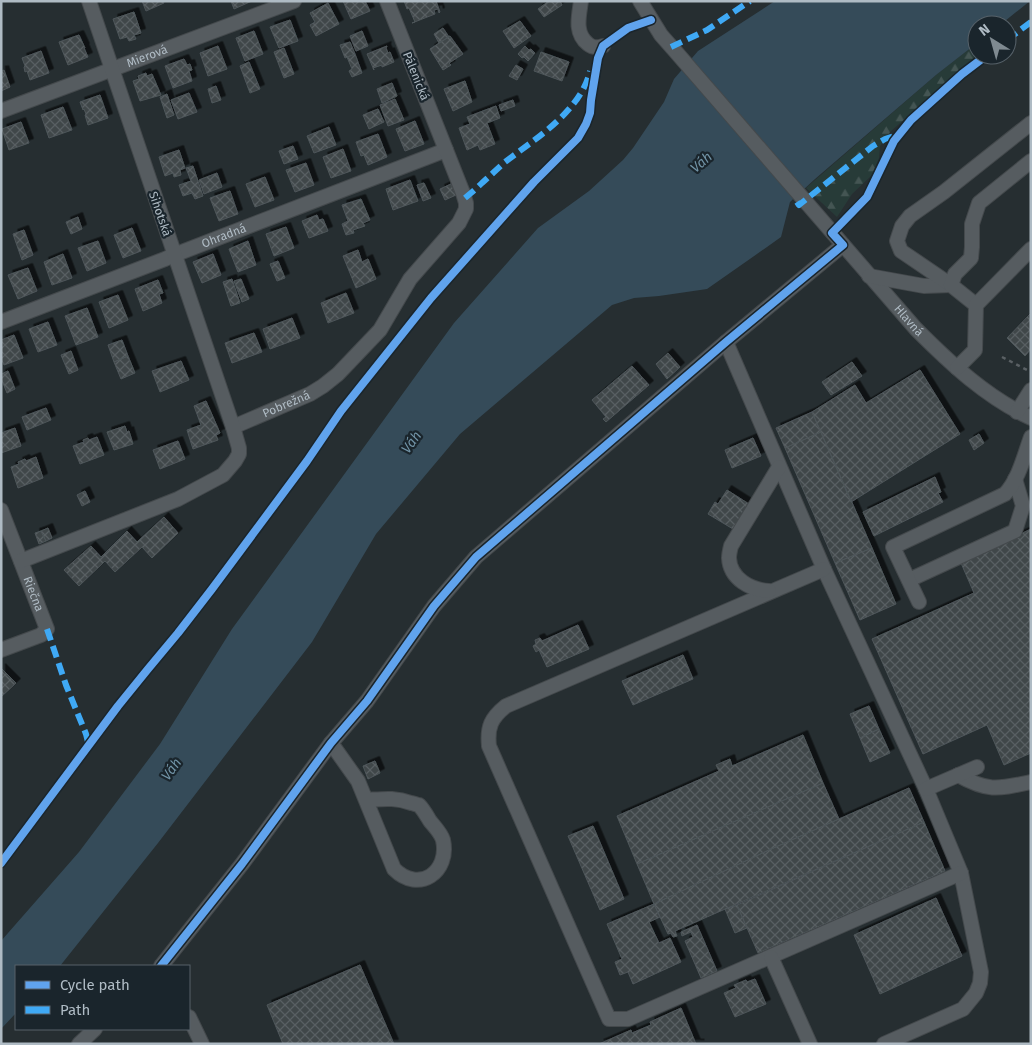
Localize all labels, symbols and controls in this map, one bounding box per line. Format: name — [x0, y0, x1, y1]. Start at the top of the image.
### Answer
north arrow — [967, 15, 1017, 65]
text: N — [976, 20, 993, 40]
street label: Mierová — [125, 42, 170, 70]
street label: Pálenická — [400, 50, 432, 102]
water label: Váh — [687, 148, 716, 176]
street label: Sihotská — [146, 190, 174, 238]
street label: Ohradná — [199, 221, 248, 251]
street label: Hlavná — [891, 302, 926, 339]
street label: Pobrežná — [260, 388, 312, 421]
water label: Váh — [398, 428, 425, 457]
street label: Riečna — [20, 574, 47, 614]
water label: Váh — [158, 755, 185, 784]
legend — [15, 965, 190, 1030]
text: Cycle path — [60, 976, 130, 994]
text: Path — [60, 1001, 90, 1019]

